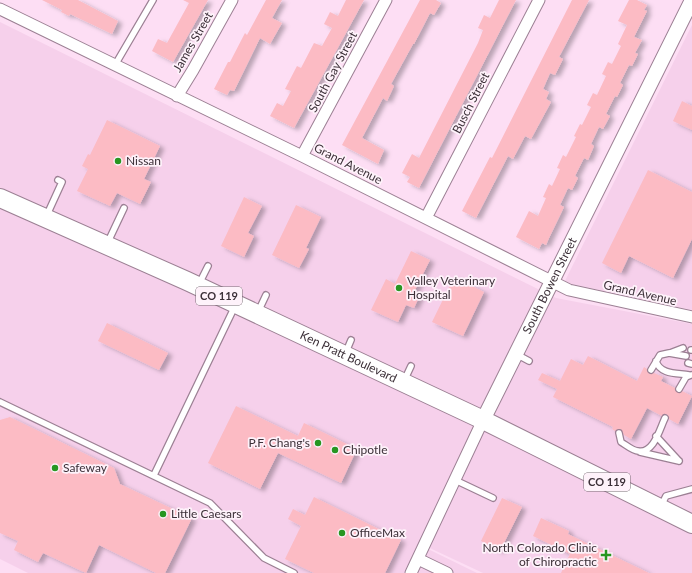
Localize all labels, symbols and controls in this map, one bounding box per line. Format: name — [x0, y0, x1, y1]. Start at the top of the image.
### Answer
street label: James Street — [169, 8, 216, 74]
street label: South Gay Street — [305, 28, 360, 115]
street label: Busch Street — [449, 69, 493, 136]
street label: Grand Avenue — [312, 140, 385, 187]
place label: Nissan — [126, 153, 161, 168]
marker: Nissan — [113, 156, 123, 166]
street label: South Bowen Street — [519, 234, 580, 336]
place label: Valley Veterinary Hospital — [407, 273, 496, 302]
street label: Grand Avenue — [602, 277, 678, 308]
marker: Valley Veterinary Hospital — [394, 283, 404, 293]
road number: CO 119 — [196, 287, 242, 305]
street label: Ken Pratt Boulevard — [298, 327, 400, 386]
place label: P.F. Chang's — [248, 435, 310, 450]
marker: P.F. Chang's — [313, 438, 323, 448]
place label: Chipotle — [343, 442, 387, 457]
marker: Chipotle — [330, 445, 340, 455]
place label: Safeway — [63, 460, 108, 475]
marker: Safeway — [50, 463, 60, 473]
road number: CO 119 — [584, 473, 630, 491]
place label: Little Caesars — [171, 506, 241, 521]
marker: Little Caesars — [158, 509, 168, 519]
place label: OfficeMax — [350, 525, 405, 540]
marker: OfficeMax — [337, 528, 347, 538]
place label: North Colorado Clinic of Chiropractic — [483, 540, 597, 569]
marker: North Colorado Clinic of Chiropractic — [600, 549, 612, 561]

